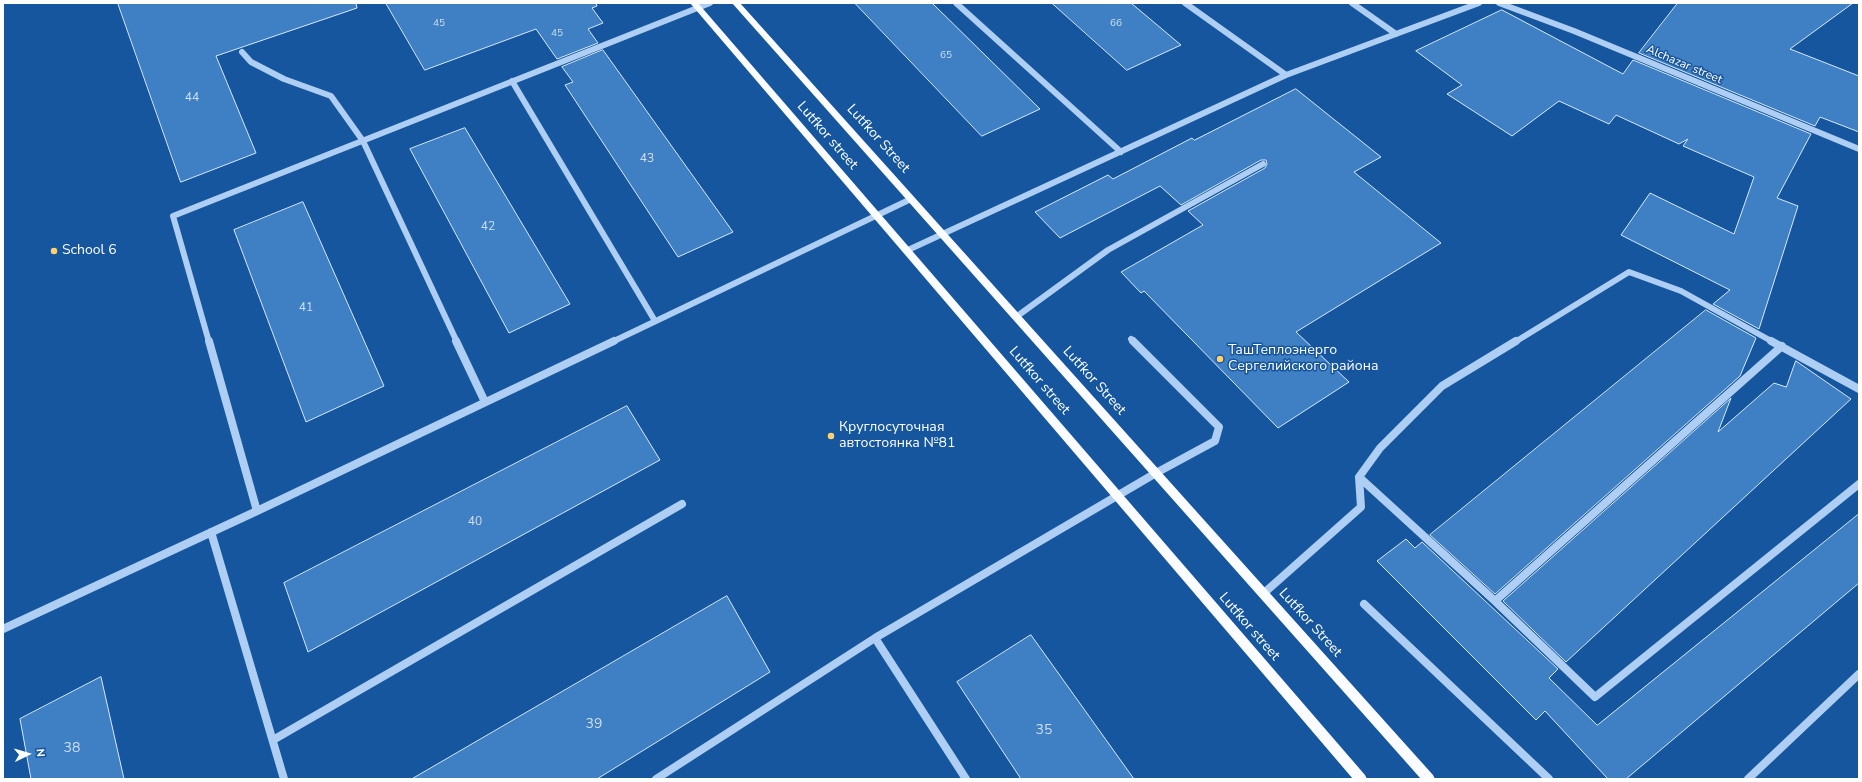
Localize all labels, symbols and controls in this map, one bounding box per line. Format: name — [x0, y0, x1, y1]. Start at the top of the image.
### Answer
house number: 45 — [433, 18, 445, 30]
house number: 66 — [1110, 18, 1122, 30]
house number: 45 — [551, 28, 563, 40]
street label: Alchazar street — [1644, 42, 1724, 88]
house number: 65 — [940, 50, 952, 62]
house number: 44 — [185, 91, 199, 105]
street label: Lutfkor street — [793, 99, 861, 173]
street label: Lutfkor Street — [843, 101, 913, 177]
house number: 43 — [640, 152, 654, 166]
house number: 42 — [481, 220, 495, 234]
place label: School 6 — [62, 243, 117, 259]
marker: School 6 — [49, 246, 59, 256]
house number: 41 — [299, 301, 313, 315]
street label: Lutfkor Street — [1059, 343, 1129, 419]
place label: ТашТеплоэнерго Сергелийского района — [1228, 343, 1378, 376]
street label: Lutfkor street — [1005, 344, 1073, 418]
marker: ТашТеплоэнерго Сергелийского района — [1215, 354, 1225, 364]
place label: Круглосуточная автостоянка №81 — [839, 420, 955, 452]
marker: Круглосуточная автостоянка №81 — [826, 431, 836, 441]
house number: 40 — [468, 515, 482, 529]
street label: Lutfkor Street — [1275, 585, 1345, 661]
street label: Lutfkor street — [1215, 590, 1283, 664]
house number: 39 — [586, 717, 602, 733]
house number: 35 — [1036, 723, 1052, 739]
north arrow — [8, 734, 48, 774]
house number: 38 — [64, 741, 80, 757]
text: N — [33, 748, 48, 758]

